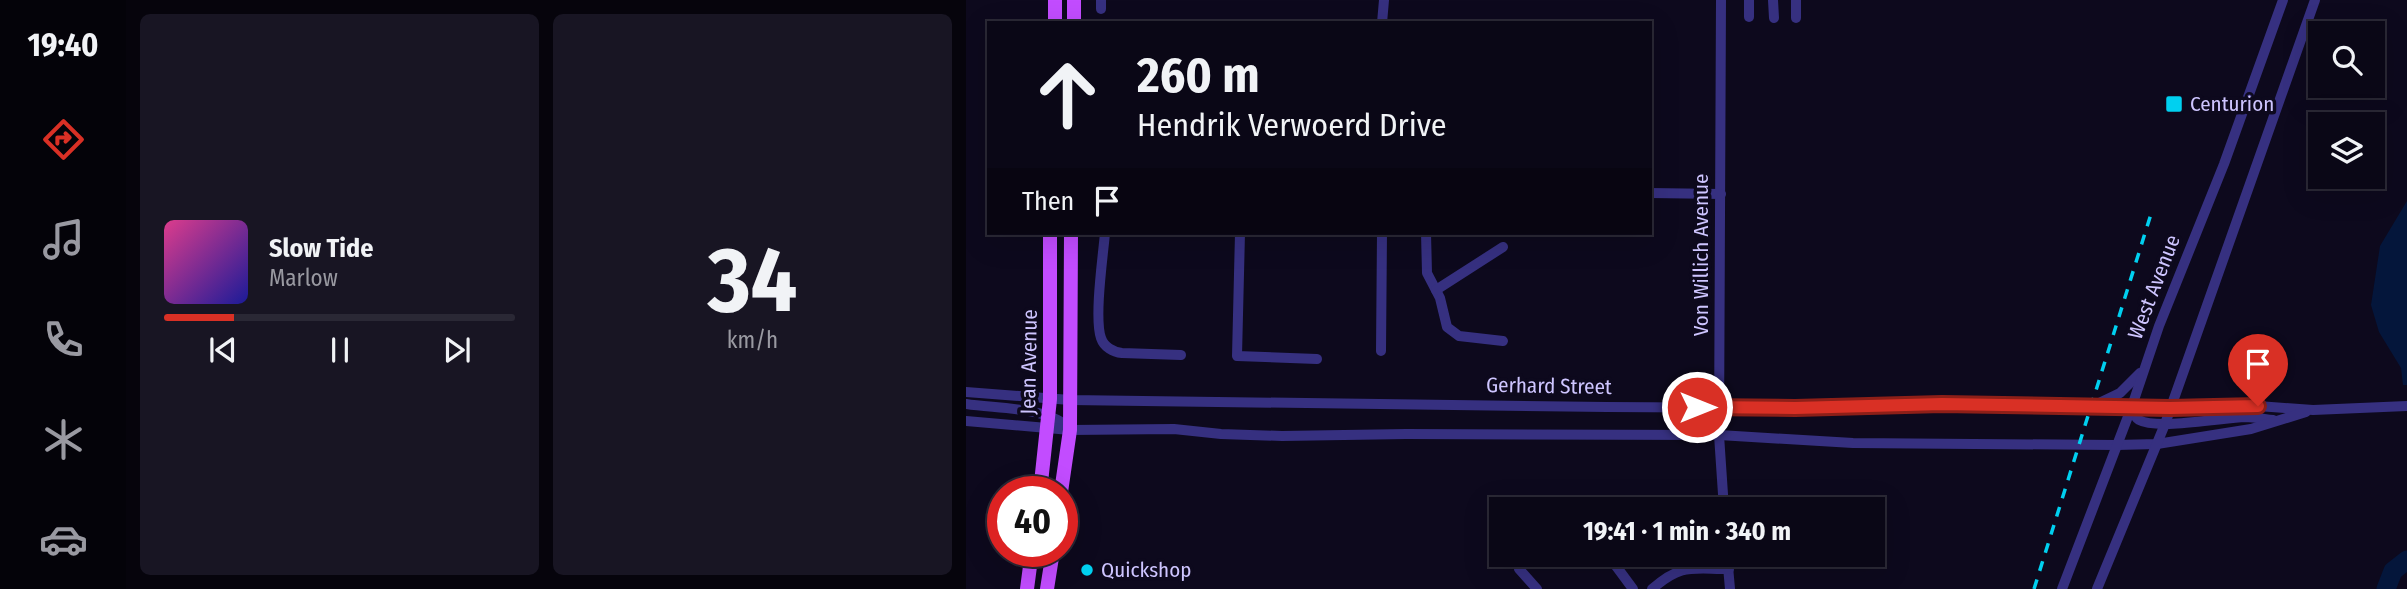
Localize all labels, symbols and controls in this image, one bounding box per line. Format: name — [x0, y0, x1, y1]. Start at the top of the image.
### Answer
map controls — [2308, 21, 2385, 189]
button: search — [2308, 21, 2385, 98]
text: 19:40 — [27, 26, 99, 64]
text: 260 m — [1137, 46, 1260, 105]
icon: ahead — [1022, 49, 1113, 140]
place label: Centurion — [2190, 91, 2274, 117]
marker: Centurion — [2164, 94, 2184, 114]
text: Hendrik Verwoerd Drive — [1137, 106, 1447, 144]
button: layers — [2308, 112, 2385, 189]
icon: directions — [39, 115, 88, 164]
street label: Von Willich Avenue — [1688, 174, 1714, 336]
icon: arrive — [1088, 182, 1126, 220]
text: Then — [1022, 186, 1074, 217]
icon: music — [39, 215, 88, 264]
text: 34 — [708, 226, 797, 335]
street label: West Avenue — [2122, 231, 2186, 343]
text: Slow Tide — [269, 233, 373, 264]
text: Marlow — [269, 264, 338, 292]
street label: Jean Avenue — [1015, 309, 1043, 415]
icon: phone — [39, 315, 88, 364]
text: km/h — [727, 326, 778, 354]
icon: previous — [204, 331, 242, 369]
icon: pause — [321, 331, 359, 369]
icon: next — [438, 331, 476, 369]
pin — [2228, 334, 2288, 406]
icon: arrive — [2239, 345, 2277, 383]
position arrow — [1660, 370, 1734, 444]
street label: Gerhard Street — [1486, 372, 1612, 400]
icon: climate — [39, 415, 88, 464]
speed limit sign: 40 — [987, 476, 1078, 567]
icon: car — [39, 515, 88, 564]
text: 19:41 · 1 min · 340 m — [1583, 516, 1791, 547]
place label: Quickshop — [1101, 557, 1191, 583]
marker: Quickshop — [1079, 562, 1095, 578]

